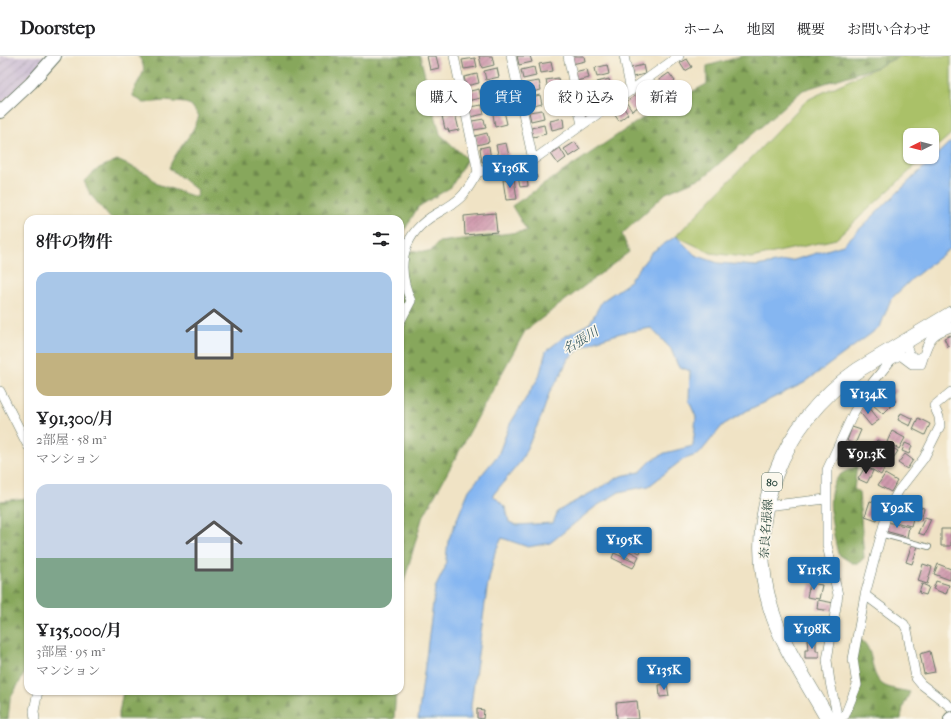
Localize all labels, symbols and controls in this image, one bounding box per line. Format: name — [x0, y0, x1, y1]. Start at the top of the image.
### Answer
text: Doorstep — [20, 17, 95, 39]
text: ホーム — [683, 21, 725, 38]
text: 地図 — [747, 21, 775, 38]
text: 概要 — [797, 21, 825, 38]
text: お問い合わせ — [847, 21, 931, 38]
chip: 購入 — [416, 80, 472, 116]
chip: 賃貸 — [480, 80, 536, 116]
chip: 絞り込み — [544, 80, 628, 116]
chip: 新着 — [636, 80, 692, 116]
north arrow — [903, 128, 939, 164]
map controls — [903, 128, 939, 164]
pin: ¥136K — [482, 155, 538, 189]
text: ¥136K — [492, 160, 528, 175]
icon: filters — [370, 228, 392, 250]
text: 8件の物件 — [36, 231, 113, 251]
icon: home — [178, 298, 250, 370]
water label: 名張川 — [560, 323, 602, 357]
pin: ¥134K — [840, 381, 896, 415]
text: ¥134K — [849, 386, 887, 401]
text: ¥91,300/月 — [36, 408, 115, 428]
text: 2部屋 · 58 m² — [36, 432, 106, 447]
pin: ¥91.3K — [833, 441, 899, 475]
text: ¥91.3K — [847, 446, 885, 461]
text: マンション — [36, 451, 100, 466]
road number: 80 — [762, 473, 782, 491]
pin: ¥92K — [873, 495, 921, 529]
street label: 奈良名張線 — [757, 499, 775, 559]
text: ¥92K — [880, 500, 914, 515]
icon: home — [178, 510, 250, 582]
pin: ¥195K — [596, 527, 652, 561]
text: ¥195K — [606, 532, 642, 547]
pin: ¥115K — [786, 557, 842, 591]
text: ¥115K — [797, 562, 831, 577]
pin: ¥198K — [784, 616, 840, 650]
text: ¥135,000/月 — [36, 620, 122, 640]
text: ¥198K — [793, 621, 831, 636]
text: 3部屋 · 95 m² — [36, 644, 105, 659]
pin: ¥135K — [636, 657, 692, 691]
text: ¥135K — [646, 662, 682, 677]
text: マンション — [36, 663, 100, 678]

